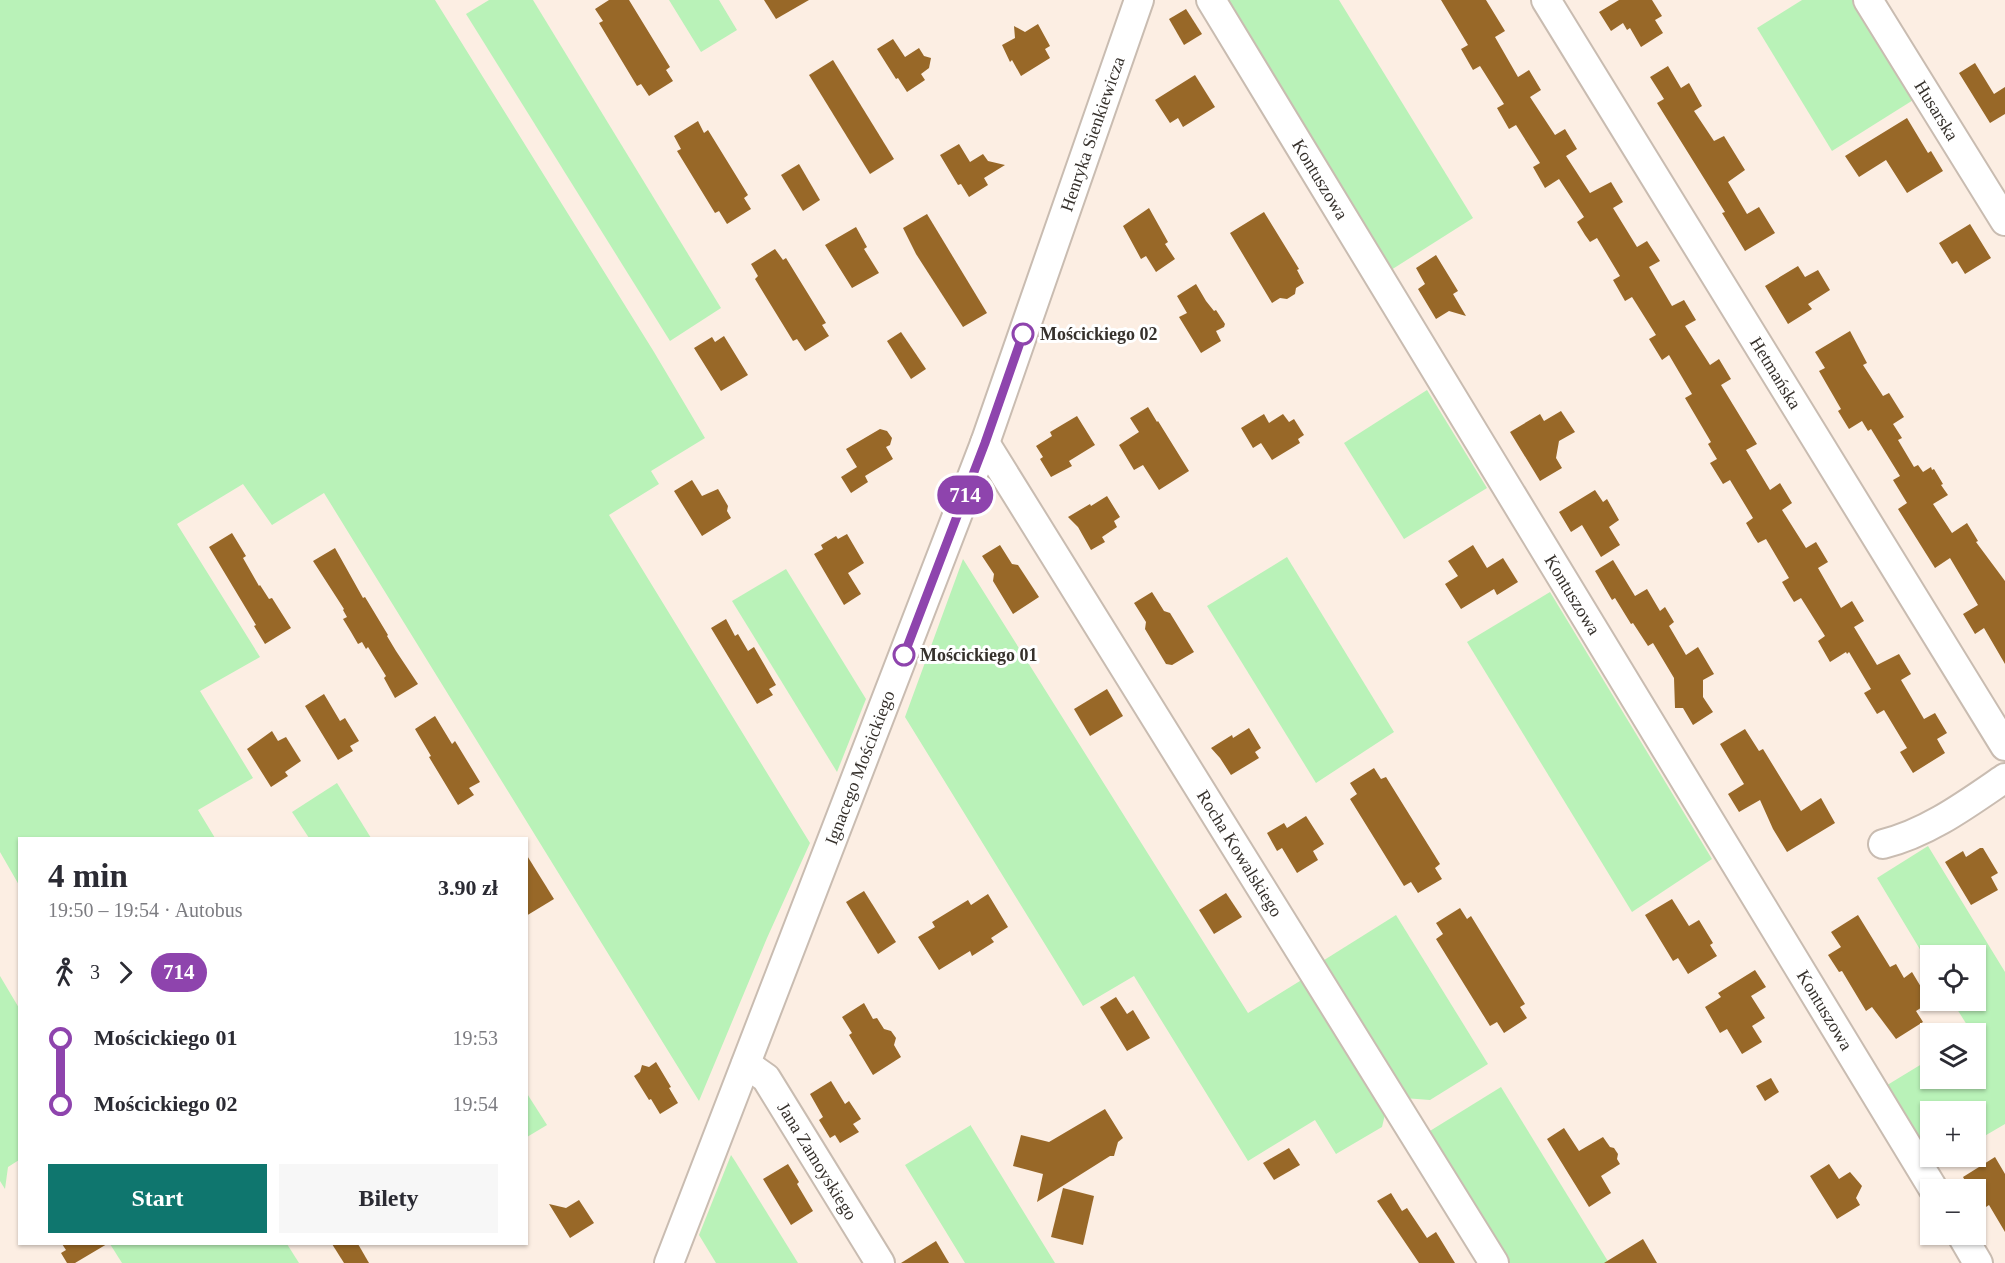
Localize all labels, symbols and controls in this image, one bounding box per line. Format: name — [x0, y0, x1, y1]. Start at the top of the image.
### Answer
street label: Henryka Sienkiewicza — [1056, 54, 1129, 214]
street label: Husarska — [1910, 77, 1963, 144]
street label: Kontuszowa — [1288, 136, 1352, 223]
marker: Mościckiego 02 — [1012, 323, 1034, 345]
place label: Mościckiego 02 — [1040, 324, 1157, 344]
street label: Hetmańska — [1746, 333, 1805, 413]
line badge: 714 — [930, 476, 1000, 514]
text: 714 — [949, 483, 981, 507]
street label: Kontuszowa — [1540, 551, 1604, 638]
marker: Mościckiego 01 — [893, 644, 915, 666]
place label: Mościckiego 01 — [920, 645, 1037, 665]
street label: Ignacego Mościckiego — [821, 688, 899, 847]
street label: Rocha Kowalskiego — [1193, 786, 1287, 920]
text: 4 min — [48, 858, 128, 894]
text: 3.90 zł — [438, 875, 498, 900]
text: 19:50 – 19:54 · Autobus — [48, 899, 242, 921]
map controls — [1920, 945, 1986, 1245]
button: locate — [1920, 945, 1986, 1011]
icon: walk — [48, 956, 81, 989]
icon: forward — [109, 956, 142, 989]
text: 714 — [163, 960, 195, 984]
text: 3 — [90, 961, 100, 983]
street label: Kontuszowa — [1793, 967, 1857, 1054]
button: layers — [1920, 1023, 1986, 1089]
text: Mościckiego 01 — [94, 1025, 238, 1050]
text: 19:53 — [452, 1027, 498, 1049]
text: Mościckiego 02 — [94, 1091, 238, 1116]
text: 19:54 — [452, 1093, 498, 1115]
street label: Jana Zamoyskiego — [773, 1099, 861, 1224]
button: + — [1920, 1101, 1986, 1167]
button: Start — [48, 1164, 267, 1233]
button: Bilety — [279, 1164, 498, 1233]
button: − — [1920, 1179, 1986, 1245]

